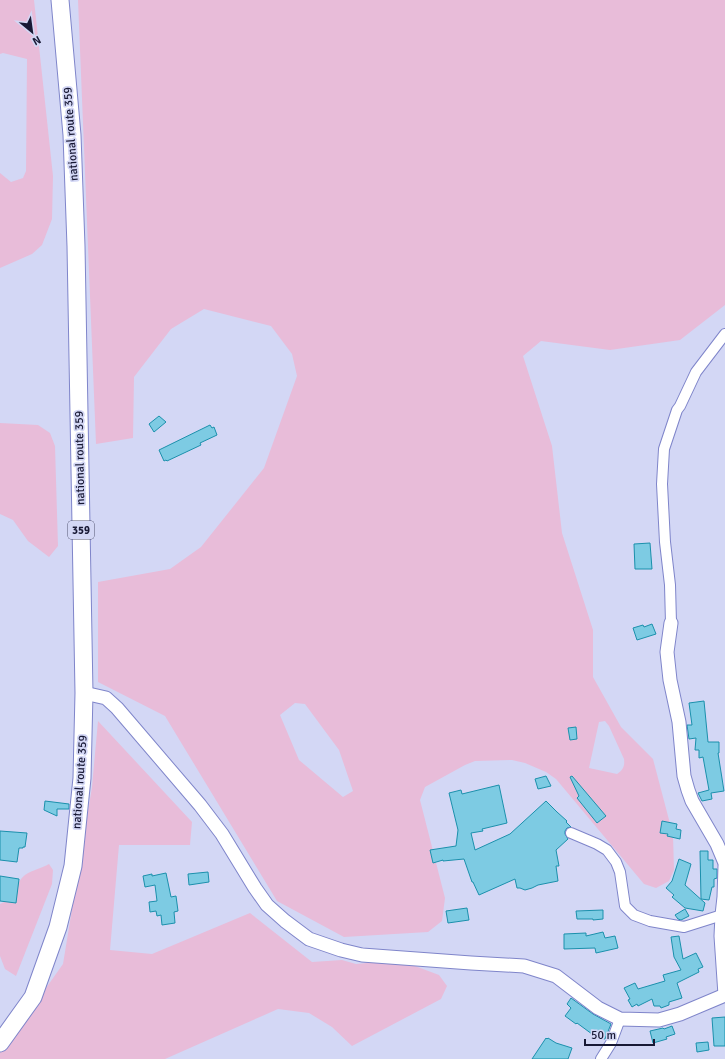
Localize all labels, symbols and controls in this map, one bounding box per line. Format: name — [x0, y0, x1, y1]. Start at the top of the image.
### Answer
north arrow — [12, 12, 52, 52]
text: N — [30, 33, 43, 48]
street label: national route 359 — [60, 86, 82, 182]
street label: national route 359 — [72, 411, 88, 505]
road number: 359 — [68, 521, 94, 539]
street label: national route 359 — [69, 734, 91, 830]
scale bar — [585, 1021, 654, 1047]
text: 50 m — [591, 1028, 616, 1043]

